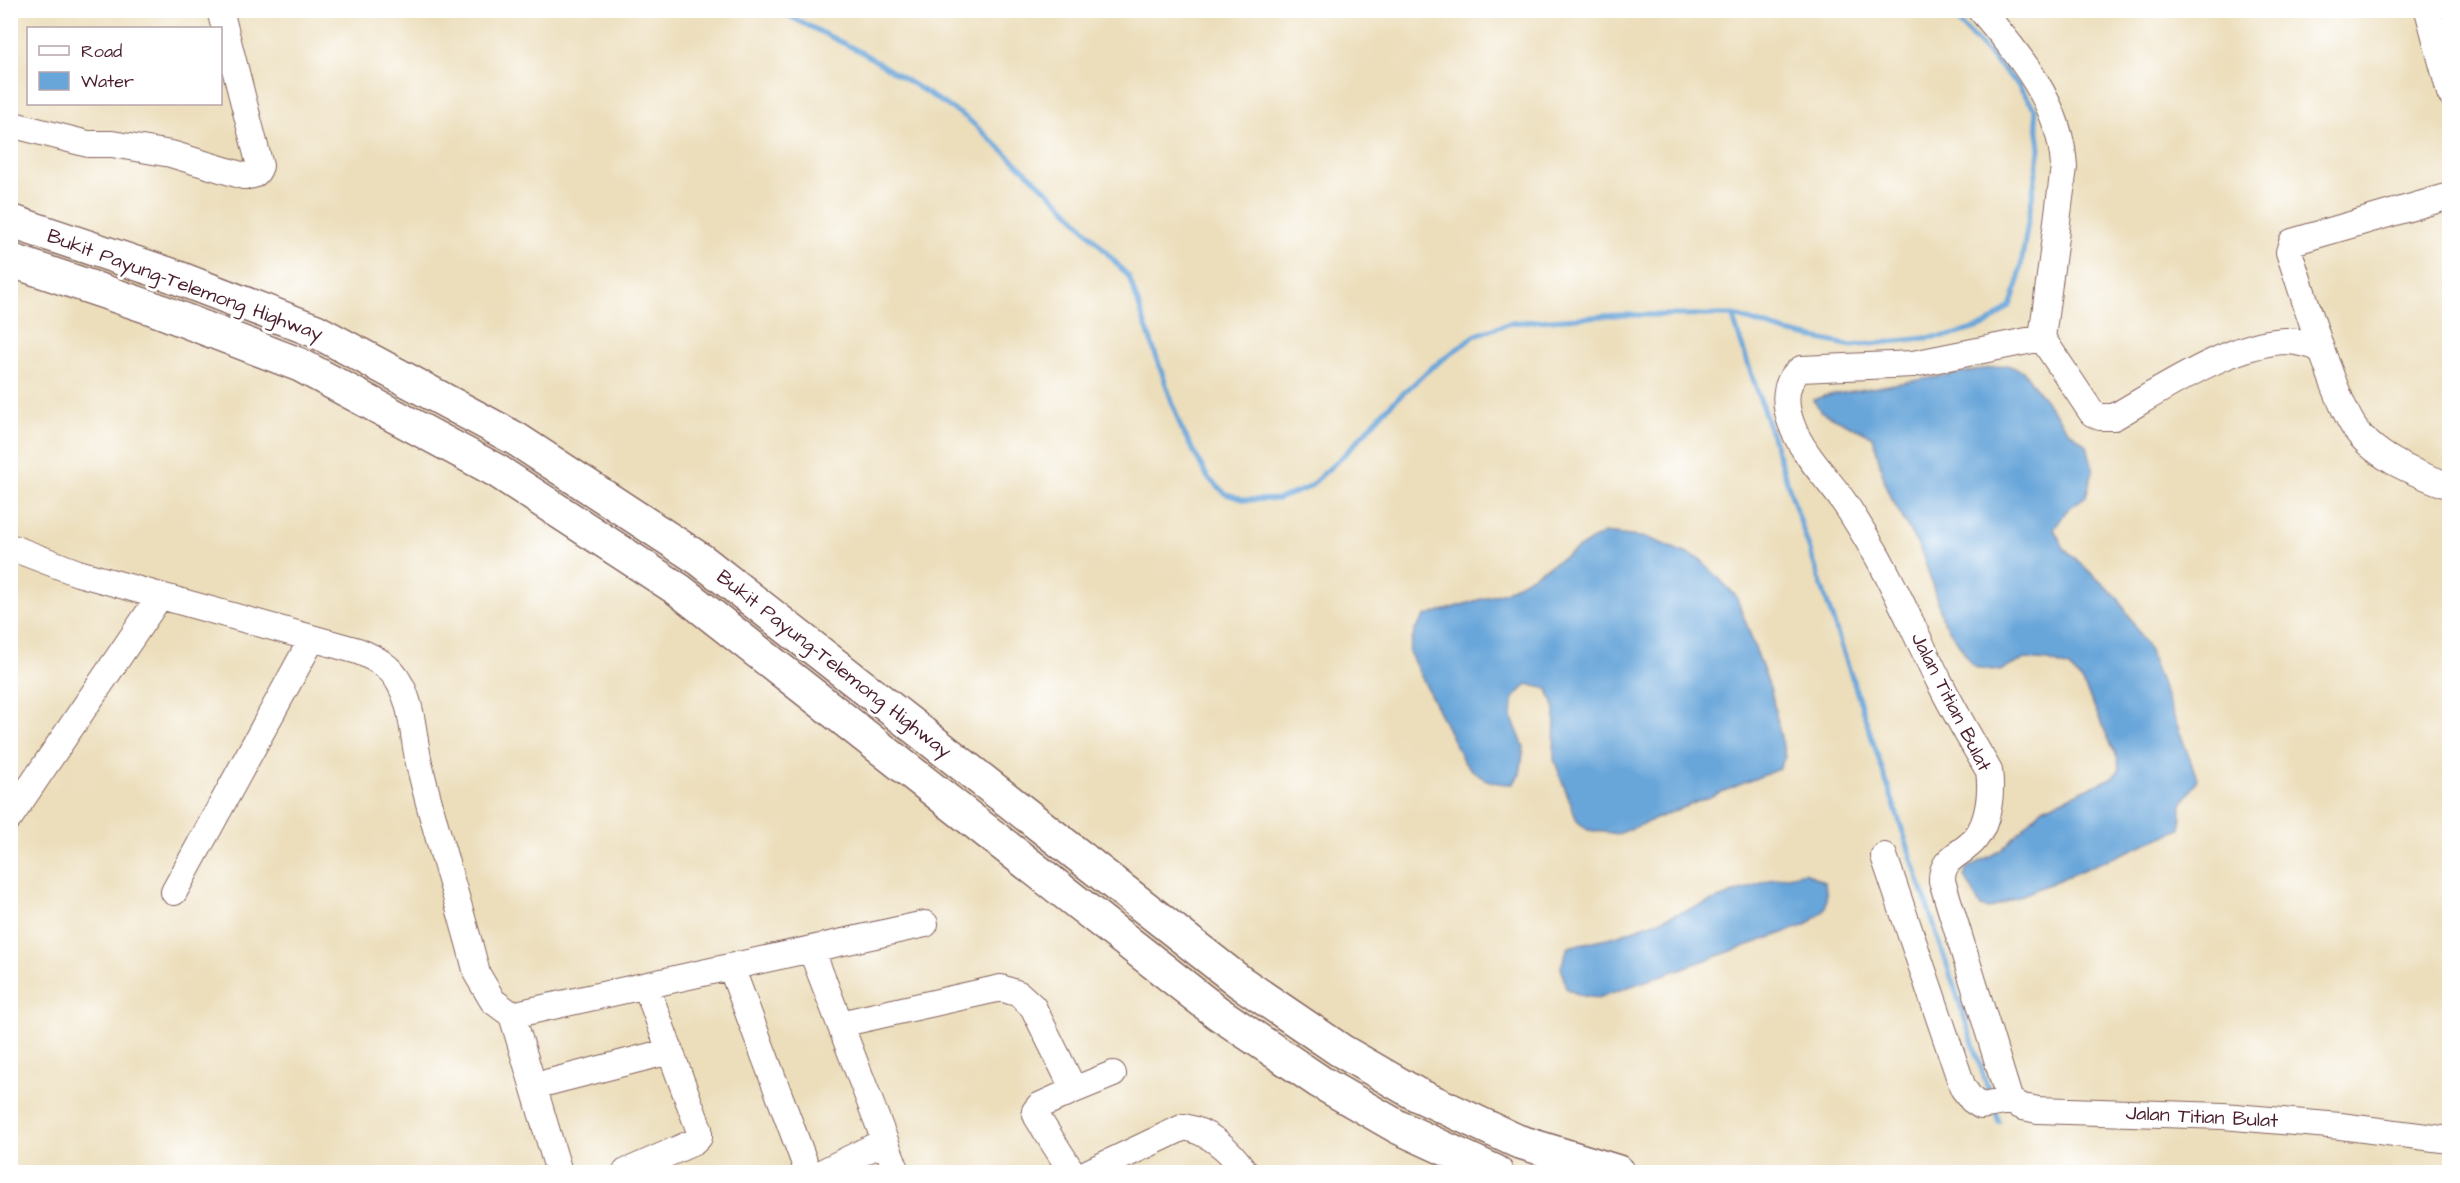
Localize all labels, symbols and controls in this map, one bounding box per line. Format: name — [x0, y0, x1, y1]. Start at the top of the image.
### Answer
legend — [27, 27, 222, 105]
text: Road — [81, 39, 122, 64]
text: Water — [81, 69, 134, 94]
street label: Bukit Payung-Telemong Highway — [43, 222, 327, 349]
street label: Bukit Payung-Telemong Highway — [710, 563, 957, 766]
street label: Jalan Titian Bulat — [1904, 628, 1998, 776]
street label: Jalan Titian Bulat — [2125, 1099, 2279, 1135]

